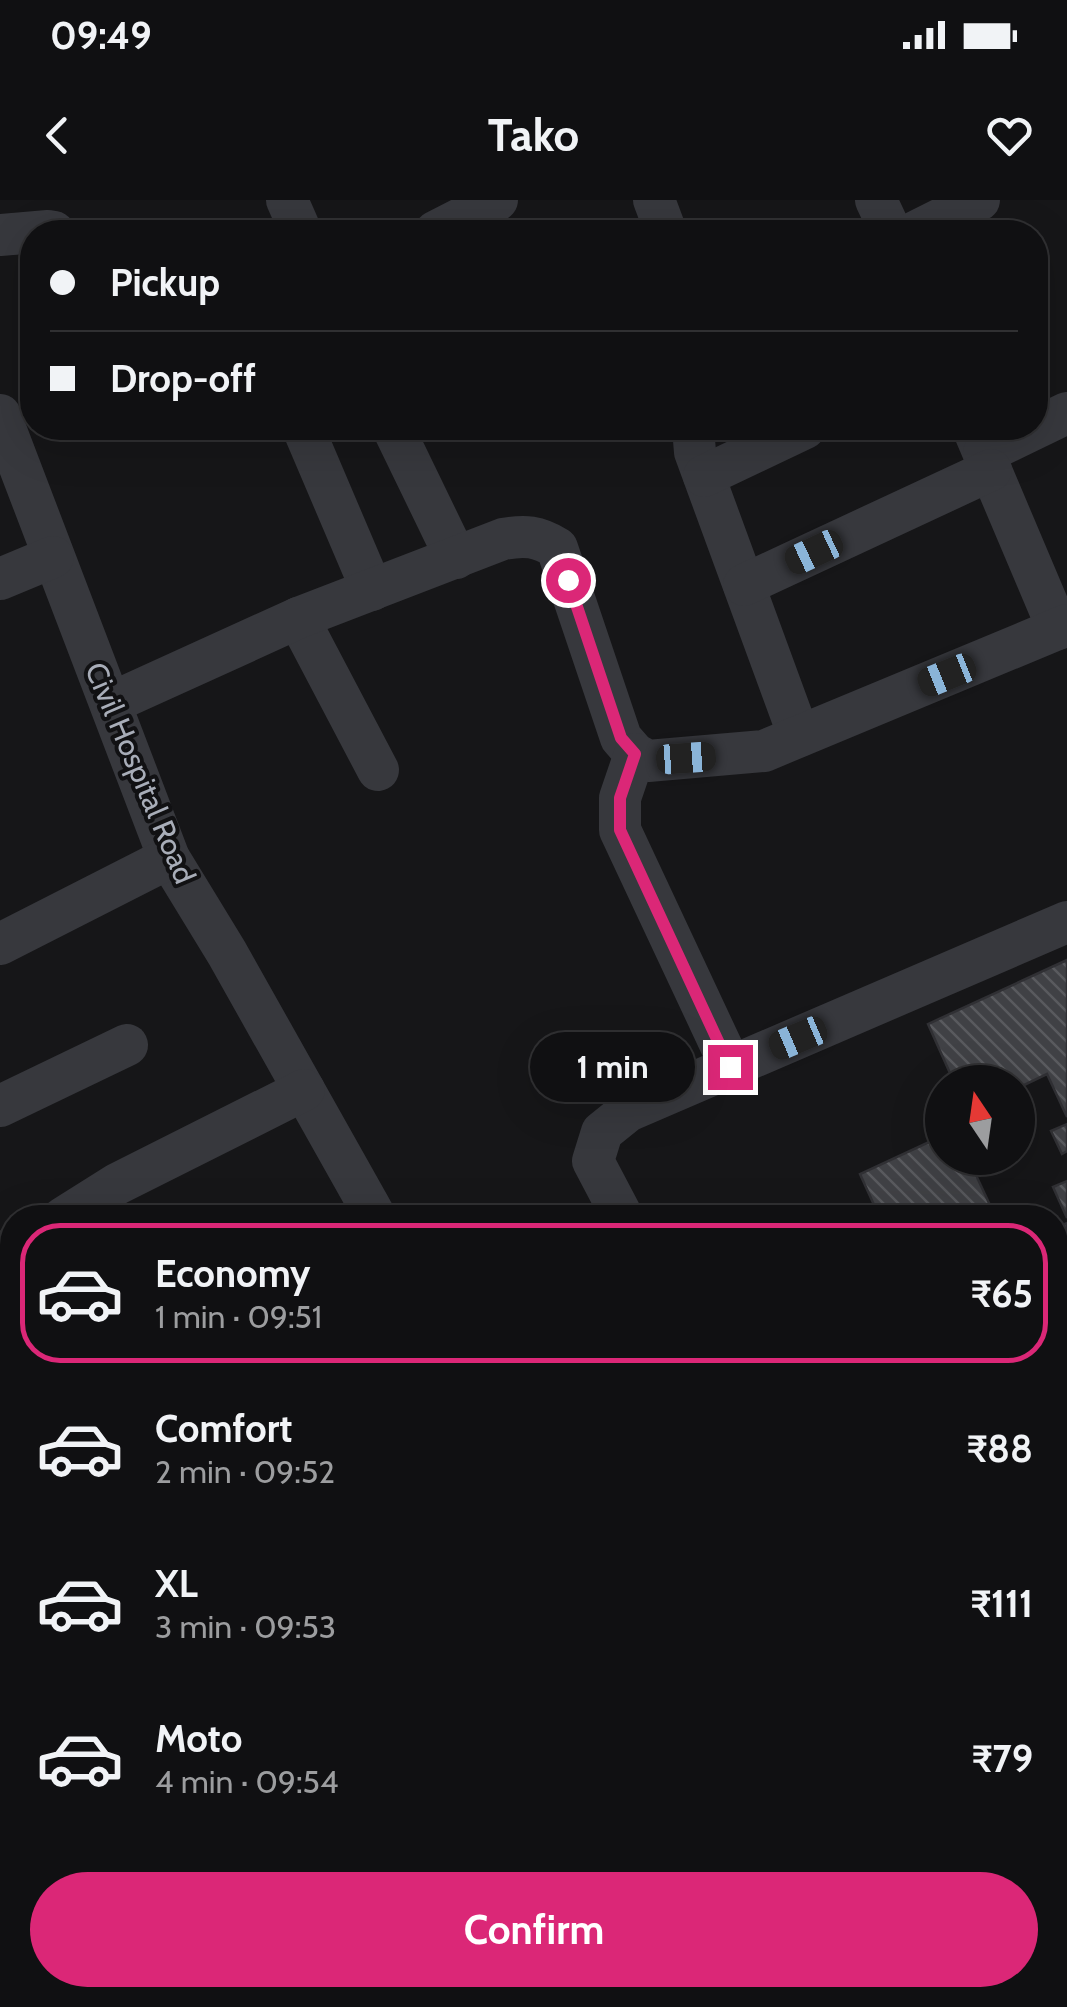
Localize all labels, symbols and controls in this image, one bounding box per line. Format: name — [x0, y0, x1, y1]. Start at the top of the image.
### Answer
text: 09:49 — [50, 12, 152, 59]
icon: back — [30, 108, 85, 163]
text: Tako — [488, 108, 579, 162]
icon: heart — [982, 108, 1037, 163]
text: Pickup — [110, 259, 220, 306]
text: Drop-off — [110, 355, 256, 402]
car — [780, 526, 848, 578]
route start — [546, 558, 591, 603]
car — [914, 650, 980, 700]
street label: Civil Hospital Road — [77, 657, 204, 889]
car — [655, 741, 717, 775]
car — [765, 1012, 831, 1064]
callout: 1 min — [530, 1032, 695, 1102]
route end — [708, 1045, 753, 1090]
text: 1 min — [576, 1047, 649, 1086]
north arrow — [925, 1065, 1035, 1175]
map controls — [925, 1065, 1035, 1175]
icon: car — [35, 1248, 125, 1338]
text: Economy — [155, 1250, 310, 1297]
text: ₹65 — [971, 1270, 1033, 1317]
text: 1 min · 09:51 — [155, 1297, 322, 1336]
icon: car — [35, 1403, 125, 1493]
text: Comfort — [155, 1405, 292, 1452]
text: ₹88 — [966, 1425, 1033, 1472]
text: 2 min · 09:52 — [155, 1452, 335, 1491]
icon: car — [35, 1558, 125, 1648]
text: XL — [155, 1560, 198, 1607]
text: ₹111 — [970, 1580, 1033, 1627]
text: 3 min · 09:53 — [155, 1607, 336, 1646]
icon: car — [35, 1713, 125, 1803]
text: Moto — [155, 1715, 242, 1762]
text: ₹79 — [972, 1735, 1033, 1782]
text: 4 min · 09:54 — [155, 1762, 338, 1801]
button: Confirm — [30, 1872, 1038, 1987]

